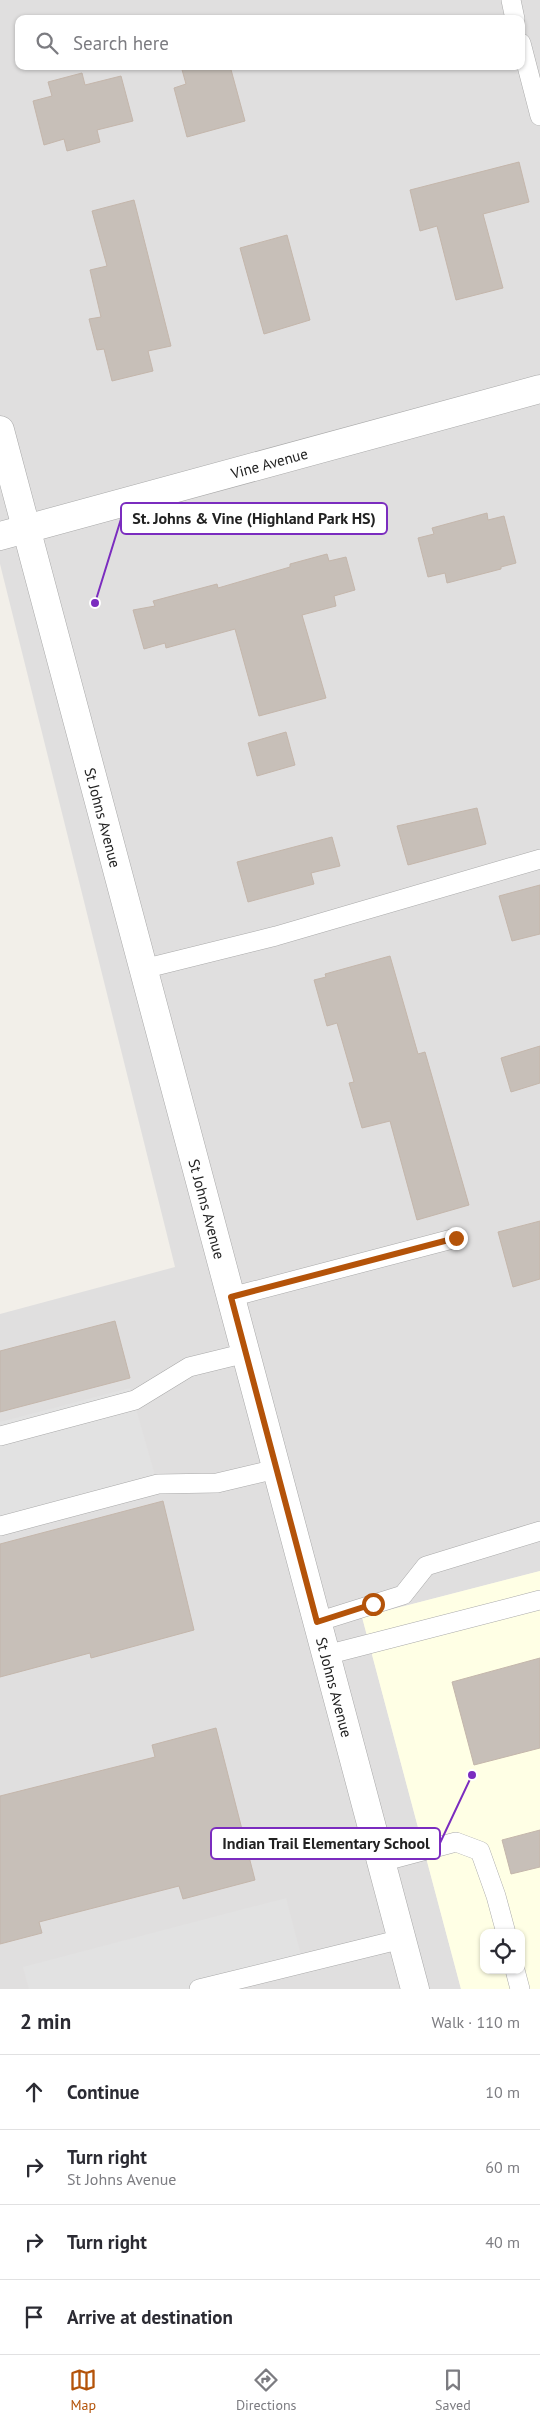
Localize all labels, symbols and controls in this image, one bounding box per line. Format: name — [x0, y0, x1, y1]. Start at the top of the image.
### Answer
search box — [15, 15, 525, 70]
icon: search — [33, 29, 61, 57]
text: Search here — [73, 31, 169, 55]
street label: Vine Avenue — [228, 443, 310, 483]
callout: St. Johns & Vine (Highland Park HS) — [121, 503, 387, 534]
text: St. Johns & Vine (Highland Park HS) — [132, 508, 376, 528]
street label: St Johns Avenue — [81, 765, 126, 870]
street label: St Johns Avenue — [185, 1157, 230, 1261]
route end — [445, 1227, 468, 1250]
route start — [362, 1593, 385, 1616]
street label: St Johns Avenue — [312, 1635, 357, 1739]
callout: Indian Trail Elementary School — [211, 1828, 440, 1859]
text: Indian Trail Elementary School — [222, 1833, 430, 1853]
map controls — [480, 1929, 525, 1974]
button: locate — [480, 1929, 525, 1974]
text: 2 min — [20, 2008, 71, 2035]
text: Walk · 110 m — [431, 2012, 520, 2032]
icon: ahead — [20, 2078, 48, 2106]
text: Continue — [67, 2080, 139, 2104]
text: 10 m — [485, 2082, 520, 2102]
text: Turn right — [67, 2145, 147, 2169]
icon: right — [20, 2153, 48, 2181]
text: 60 m — [485, 2157, 520, 2177]
text: St Johns Avenue — [67, 2169, 176, 2189]
icon: right — [20, 2228, 48, 2256]
text: Turn right — [67, 2230, 147, 2254]
text: 40 m — [485, 2232, 520, 2252]
icon: arrive — [20, 2303, 48, 2331]
text: Arrive at destination — [67, 2305, 233, 2329]
tab: Map — [69, 2366, 97, 2414]
tab: Directions — [236, 2366, 296, 2414]
tab: Saved — [435, 2366, 471, 2414]

